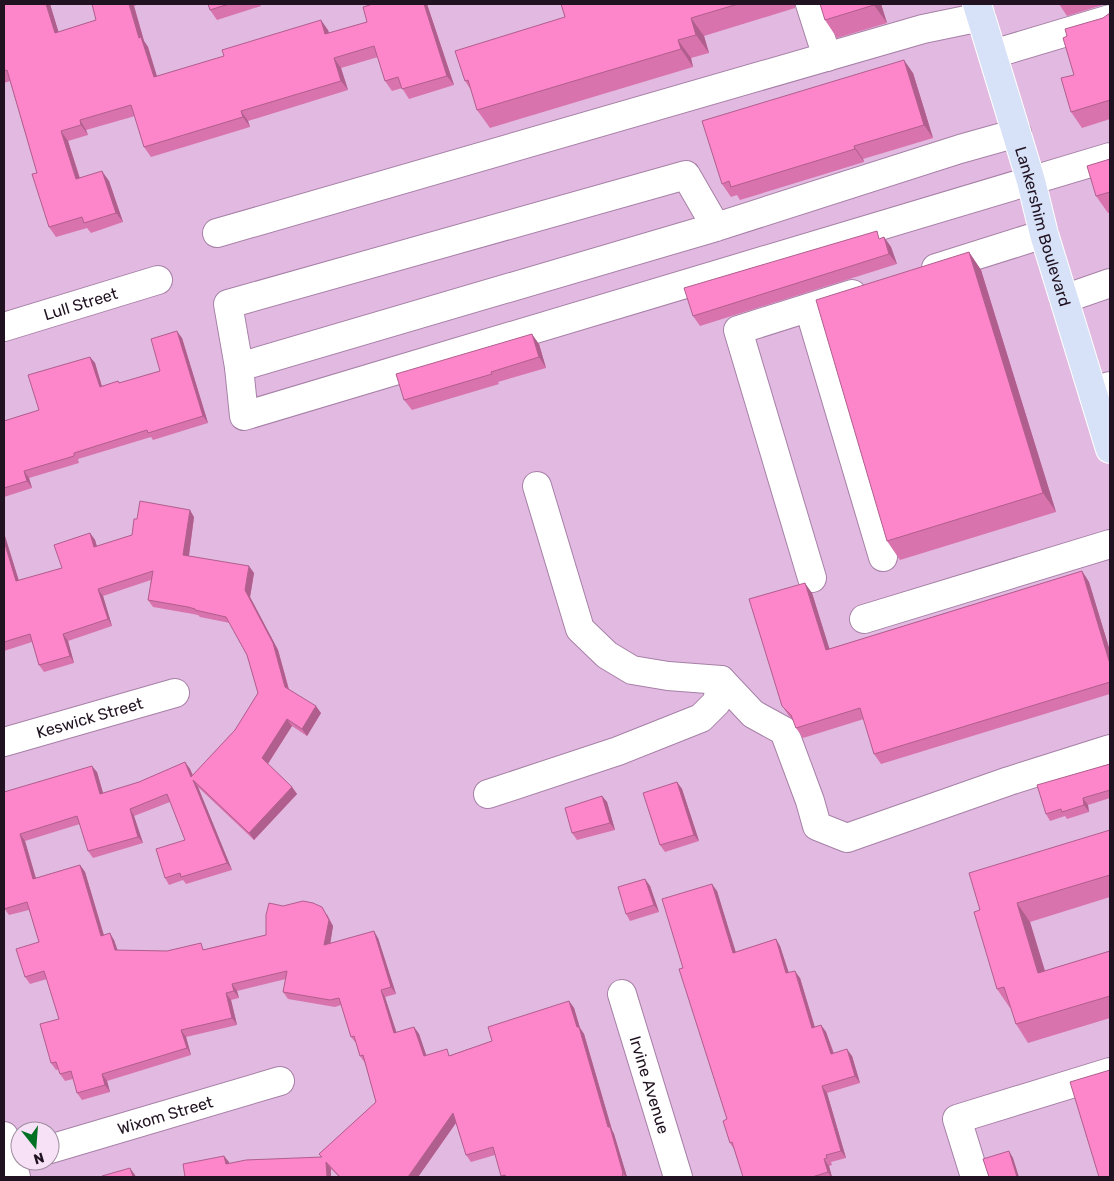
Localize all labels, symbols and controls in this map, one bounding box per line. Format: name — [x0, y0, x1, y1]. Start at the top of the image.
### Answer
street label: Lankershim Boulevard — [1011, 144, 1075, 309]
street label: Lull Street — [41, 283, 120, 324]
street label: Keswick Street — [34, 693, 145, 742]
street label: Irvine Avenue — [626, 1034, 674, 1136]
street label: Wixom Street — [115, 1092, 215, 1138]
north arrow — [10, 1121, 60, 1171]
text: N — [31, 1148, 46, 1168]

